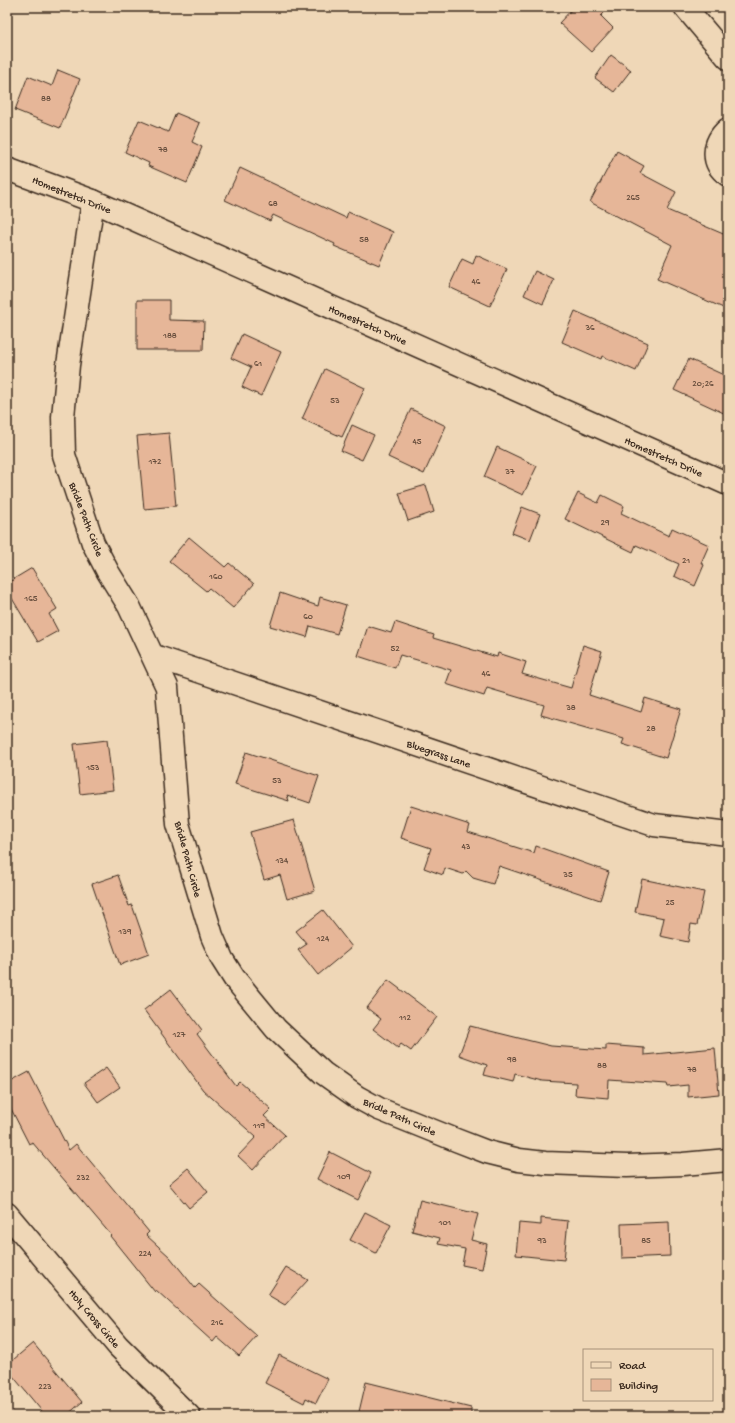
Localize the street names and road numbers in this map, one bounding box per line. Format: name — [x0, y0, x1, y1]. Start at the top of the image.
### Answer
street label: Homestretch Drive — [30, 174, 113, 217]
street label: Homestretch Drive — [326, 303, 408, 349]
street label: Homestretch Drive — [622, 435, 704, 481]
street label: Bridle Path Circle — [65, 480, 105, 559]
street label: Bluegrass Lane — [404, 738, 472, 772]
street label: Bridle Path Circle — [171, 819, 203, 899]
street label: Bridle Path Circle — [360, 1096, 438, 1139]
street label: Holy Cross Circle — [65, 1288, 122, 1351]

